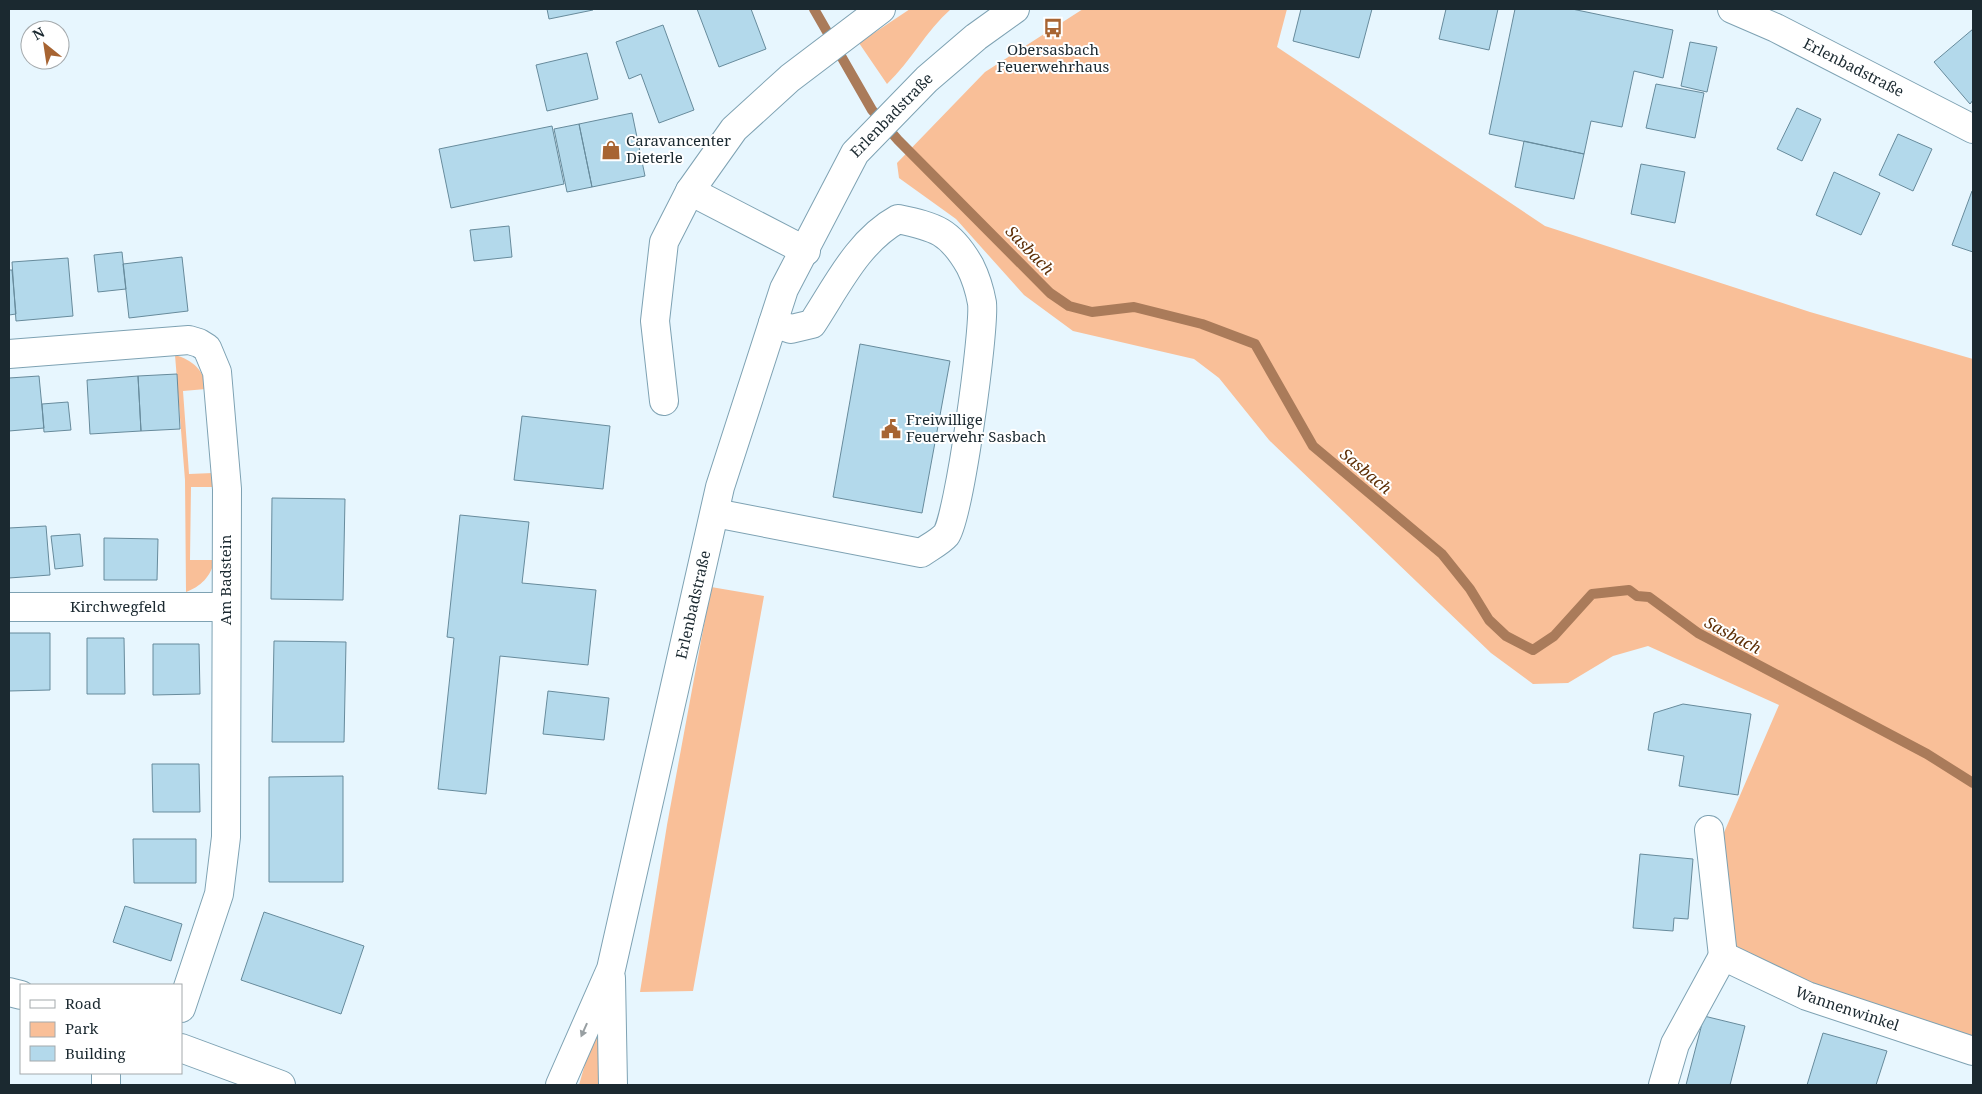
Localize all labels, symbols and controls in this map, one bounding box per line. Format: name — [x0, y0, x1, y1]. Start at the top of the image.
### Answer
bus stop icon: Obersasbach Feuerwehrhaus — [1042, 17, 1064, 39]
north arrow — [20, 20, 70, 70]
text: N — [29, 22, 48, 44]
street label: Erlenbadstraße — [1800, 33, 1908, 101]
place label: Obersasbach Feuerwehrhaus — [997, 39, 1110, 76]
street label: Erlenbadstraße — [845, 68, 936, 161]
place label: Caravancenter Dieterle — [626, 130, 731, 167]
shop icon: Caravancenter Dieterle — [600, 139, 622, 161]
water label: Sasbach — [1001, 220, 1059, 280]
place label: Freiwillige Feuerwehr Sasbach — [906, 409, 1047, 446]
public building icon: Freiwillige Feuerwehr Sasbach — [880, 418, 902, 440]
water label: Sasbach — [1336, 443, 1397, 499]
street label: Am Badstein — [215, 534, 235, 625]
street label: Erlenbadstraße — [670, 548, 714, 661]
street label: Kirchwegfeld — [70, 596, 166, 616]
water label: Sasbach — [1701, 611, 1765, 659]
street label: Wannenwinkel — [1792, 981, 1902, 1035]
legend — [20, 984, 182, 1074]
text: Road — [65, 993, 101, 1013]
text: Park — [65, 1018, 99, 1038]
one-way arrow — [580, 1023, 588, 1037]
text: Building — [65, 1043, 126, 1063]

